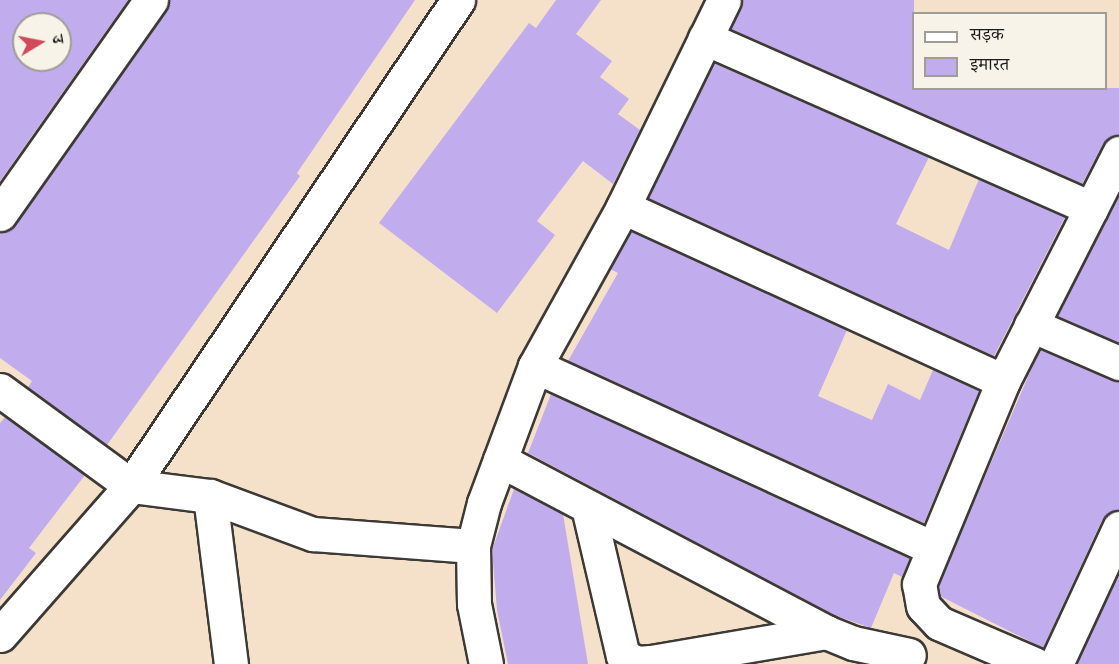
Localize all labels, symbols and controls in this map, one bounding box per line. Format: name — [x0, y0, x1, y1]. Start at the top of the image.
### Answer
north arrow — [12, 12, 72, 72]
legend — [912, 12, 1107, 90]
text: सड़क — [970, 23, 1004, 45]
text: उ — [48, 33, 68, 45]
text: इमारत — [970, 53, 1009, 75]

